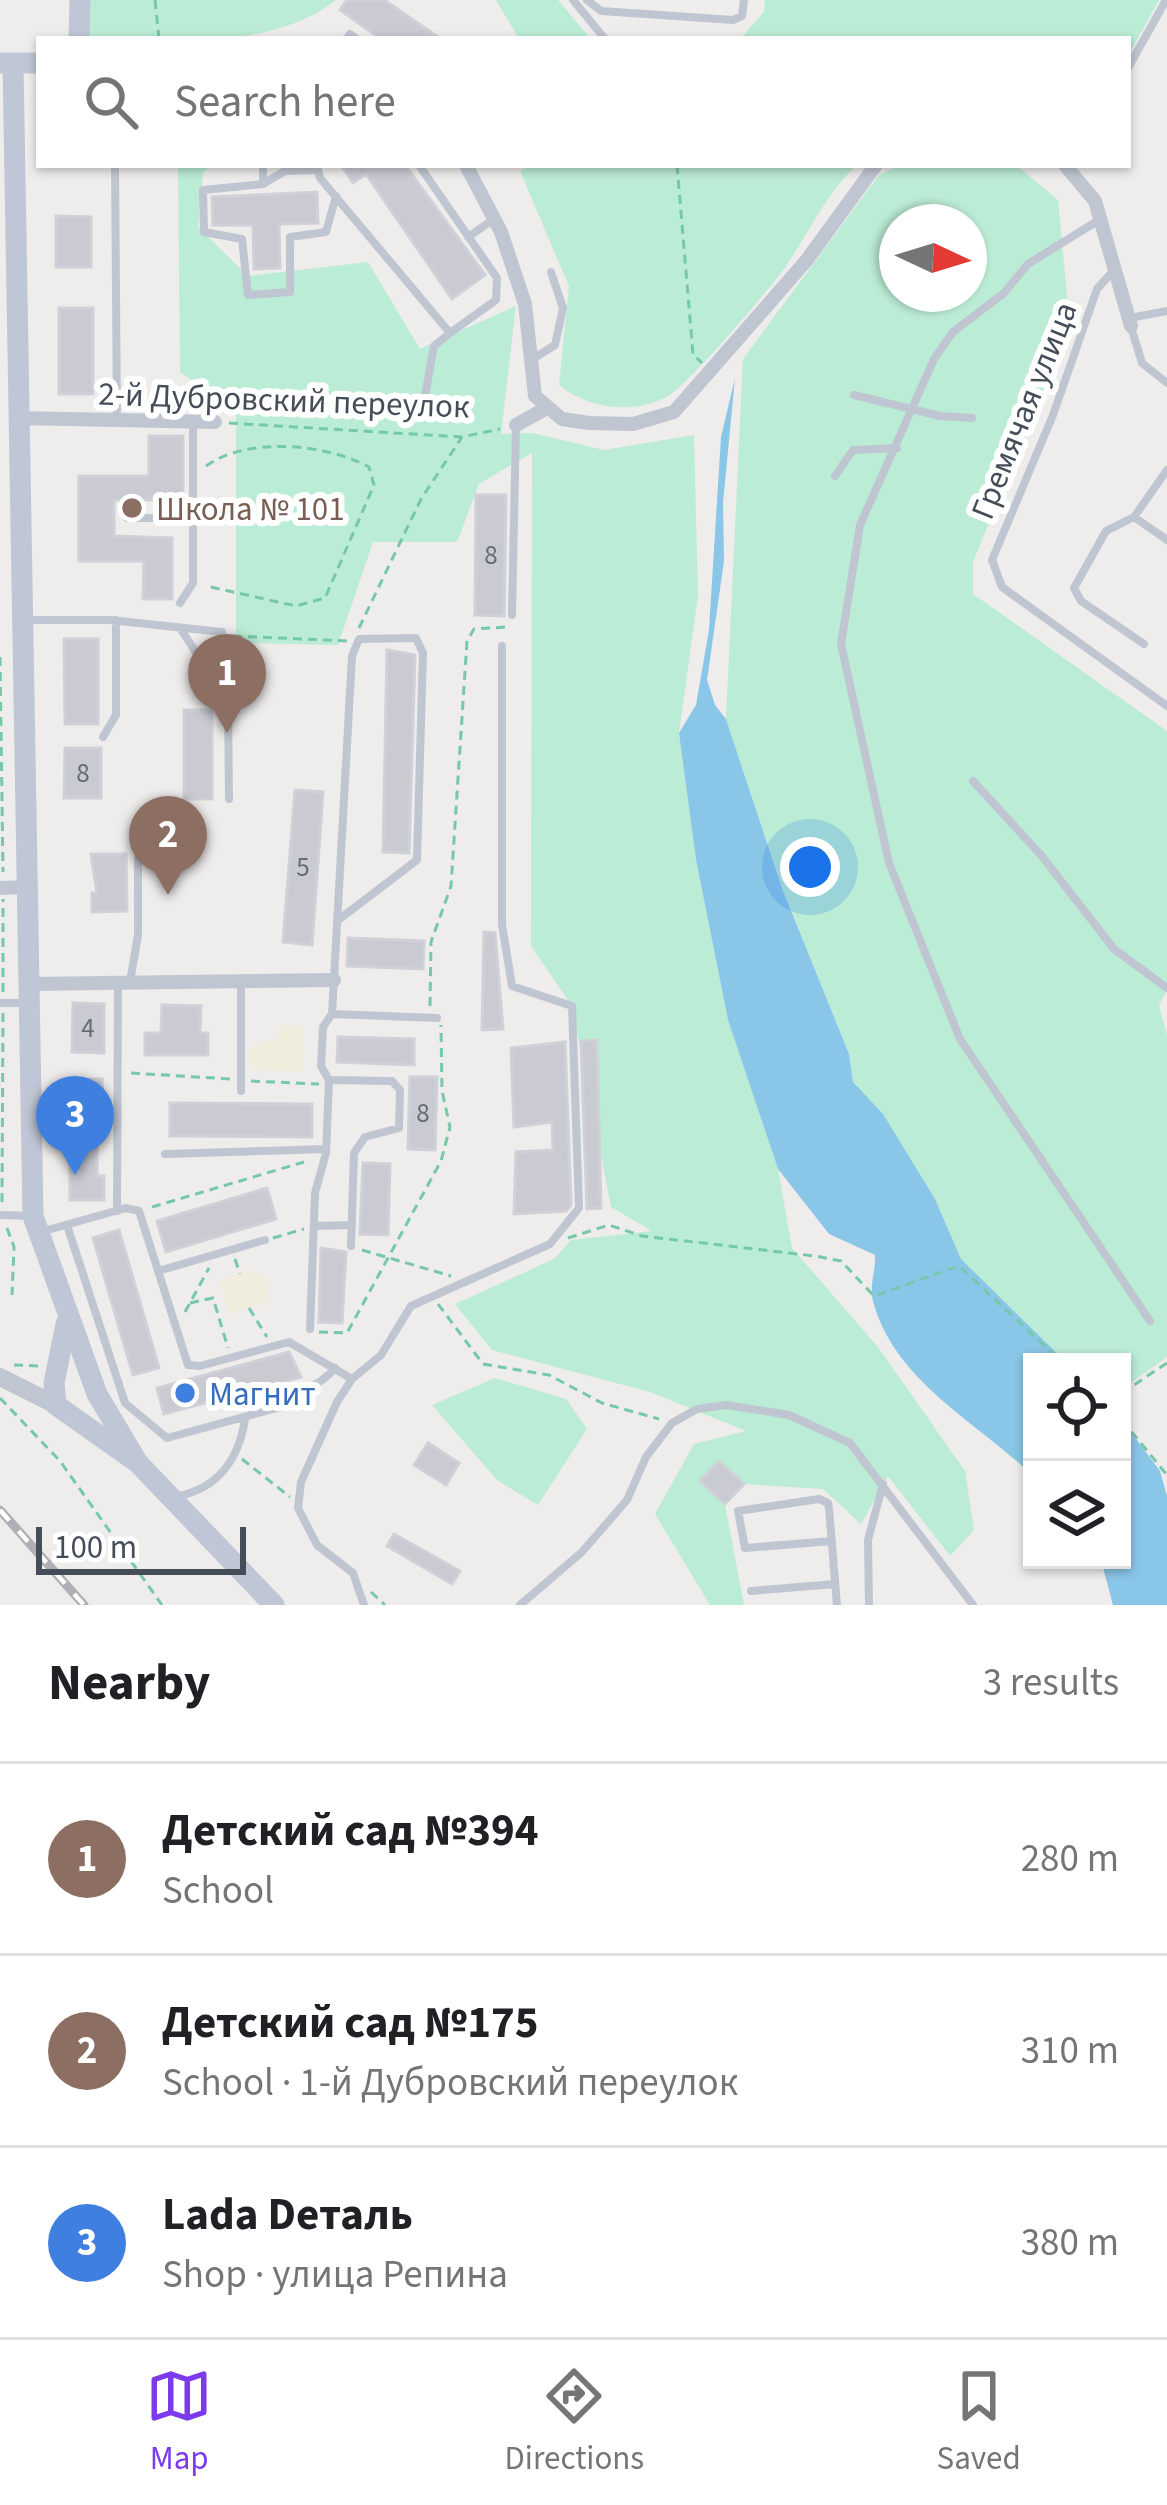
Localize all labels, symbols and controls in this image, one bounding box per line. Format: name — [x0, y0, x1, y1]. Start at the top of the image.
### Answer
search box — [36, 36, 1131, 168]
icon: search — [78, 69, 144, 135]
text: Search here — [174, 70, 396, 134]
north arrow — [879, 204, 987, 312]
street label: Гремячая улица — [959, 295, 1089, 526]
street label: 2-й Дубровский переулок — [98, 371, 471, 430]
place label: Школа № 101 — [156, 486, 345, 533]
marker: Школа № 101 — [119, 495, 145, 521]
house number: 8 — [484, 536, 498, 575]
pin: 1 — [188, 634, 266, 733]
house number: 8 — [76, 754, 90, 793]
pin: 2 — [129, 796, 207, 895]
your location — [780, 837, 840, 897]
house number: 5 — [296, 848, 310, 887]
house number: 4 — [81, 1009, 95, 1048]
pin: 3 — [36, 1076, 114, 1175]
house number: 8 — [416, 1094, 430, 1133]
map controls — [1023, 1353, 1131, 1569]
button: locate — [1023, 1353, 1131, 1461]
place label: Магнит — [209, 1371, 316, 1418]
marker: Магнит — [172, 1380, 198, 1406]
button: layers — [1023, 1461, 1131, 1569]
scale bar — [36, 1521, 246, 1574]
text: 100 m — [54, 1524, 137, 1571]
text: Nearby — [48, 1647, 210, 1719]
text: 3 results — [983, 1655, 1119, 1711]
text: Детский сад №394 — [162, 1799, 539, 1863]
text: 1 — [77, 1831, 97, 1887]
text: 280 m — [1021, 1831, 1119, 1887]
text: School — [162, 1863, 274, 1919]
text: Детский сад №175 — [162, 1991, 539, 2055]
text: 2 — [77, 2023, 97, 2079]
text: 310 m — [1021, 2023, 1119, 2079]
text: School · 1-й Дубровский переулок — [162, 2055, 738, 2111]
text: Lada Dеталь — [162, 2183, 413, 2247]
text: 3 — [77, 2215, 97, 2271]
text: 380 m — [1021, 2215, 1119, 2271]
text: Shop · улица Репина — [162, 2247, 508, 2303]
tab: Map — [146, 2363, 212, 2482]
tab: Directions — [505, 2363, 644, 2482]
tab: Saved — [937, 2363, 1021, 2482]

